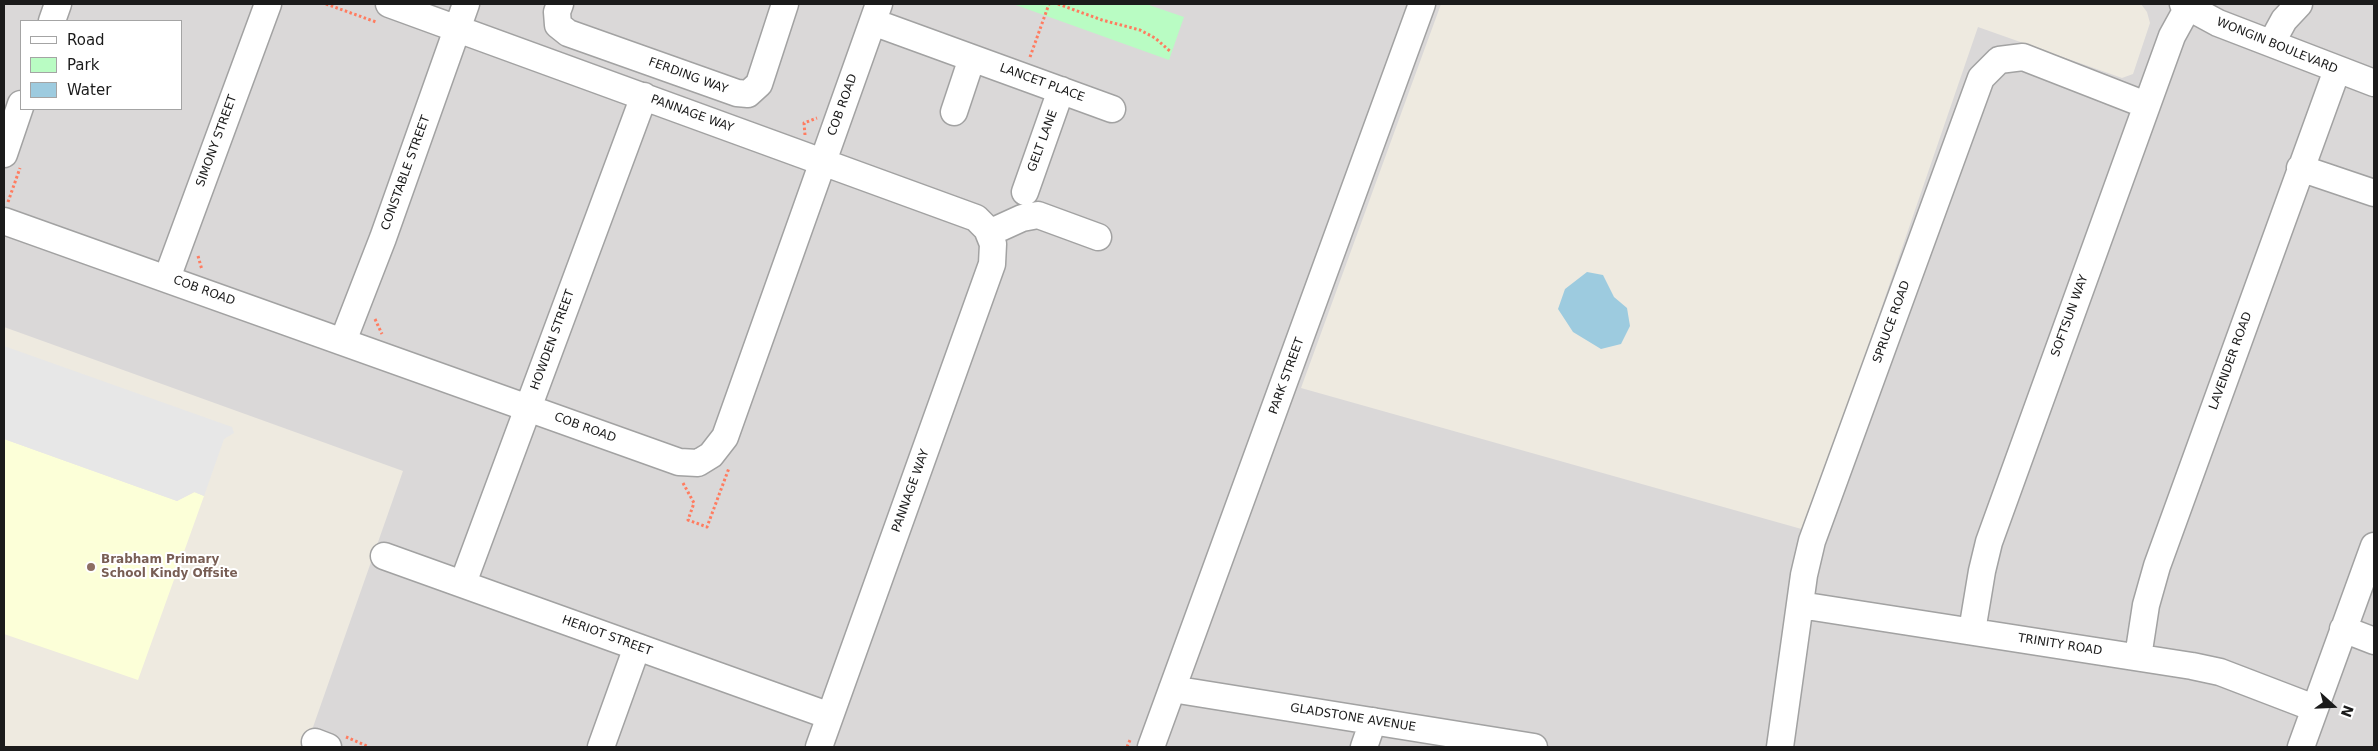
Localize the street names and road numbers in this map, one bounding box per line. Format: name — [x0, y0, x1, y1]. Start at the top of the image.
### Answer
street label: WONGIN BOULEVARD — [2214, 15, 2340, 77]
street label: FERDING WAY — [646, 55, 730, 97]
street label: LANCET PLACE — [998, 61, 1086, 105]
street label: COB ROAD — [825, 72, 861, 138]
street label: PANNAGE WAY — [649, 92, 735, 136]
street label: SIMONY STREET — [194, 93, 240, 189]
street label: GELT LANE — [1025, 108, 1061, 174]
street label: CONSTABLE STREET — [379, 114, 433, 232]
street label: COB ROAD — [171, 273, 237, 309]
street label: SOFTSUN WAY — [2049, 273, 2091, 359]
street label: SPRUCE ROAD — [1870, 279, 1914, 365]
street label: HOWDEN STREET — [528, 288, 578, 392]
street label: LAVENDER ROAD — [2207, 310, 2255, 412]
street label: PARK STREET — [1266, 336, 1308, 416]
street label: COB ROAD — [552, 410, 618, 446]
street label: PANNAGE WAY — [889, 448, 933, 534]
street label: HERIOT STREET — [560, 613, 654, 659]
street label: TRINITY ROAD — [2017, 631, 2103, 659]
street label: GLADSTONE AVENUE — [1289, 701, 1417, 735]

